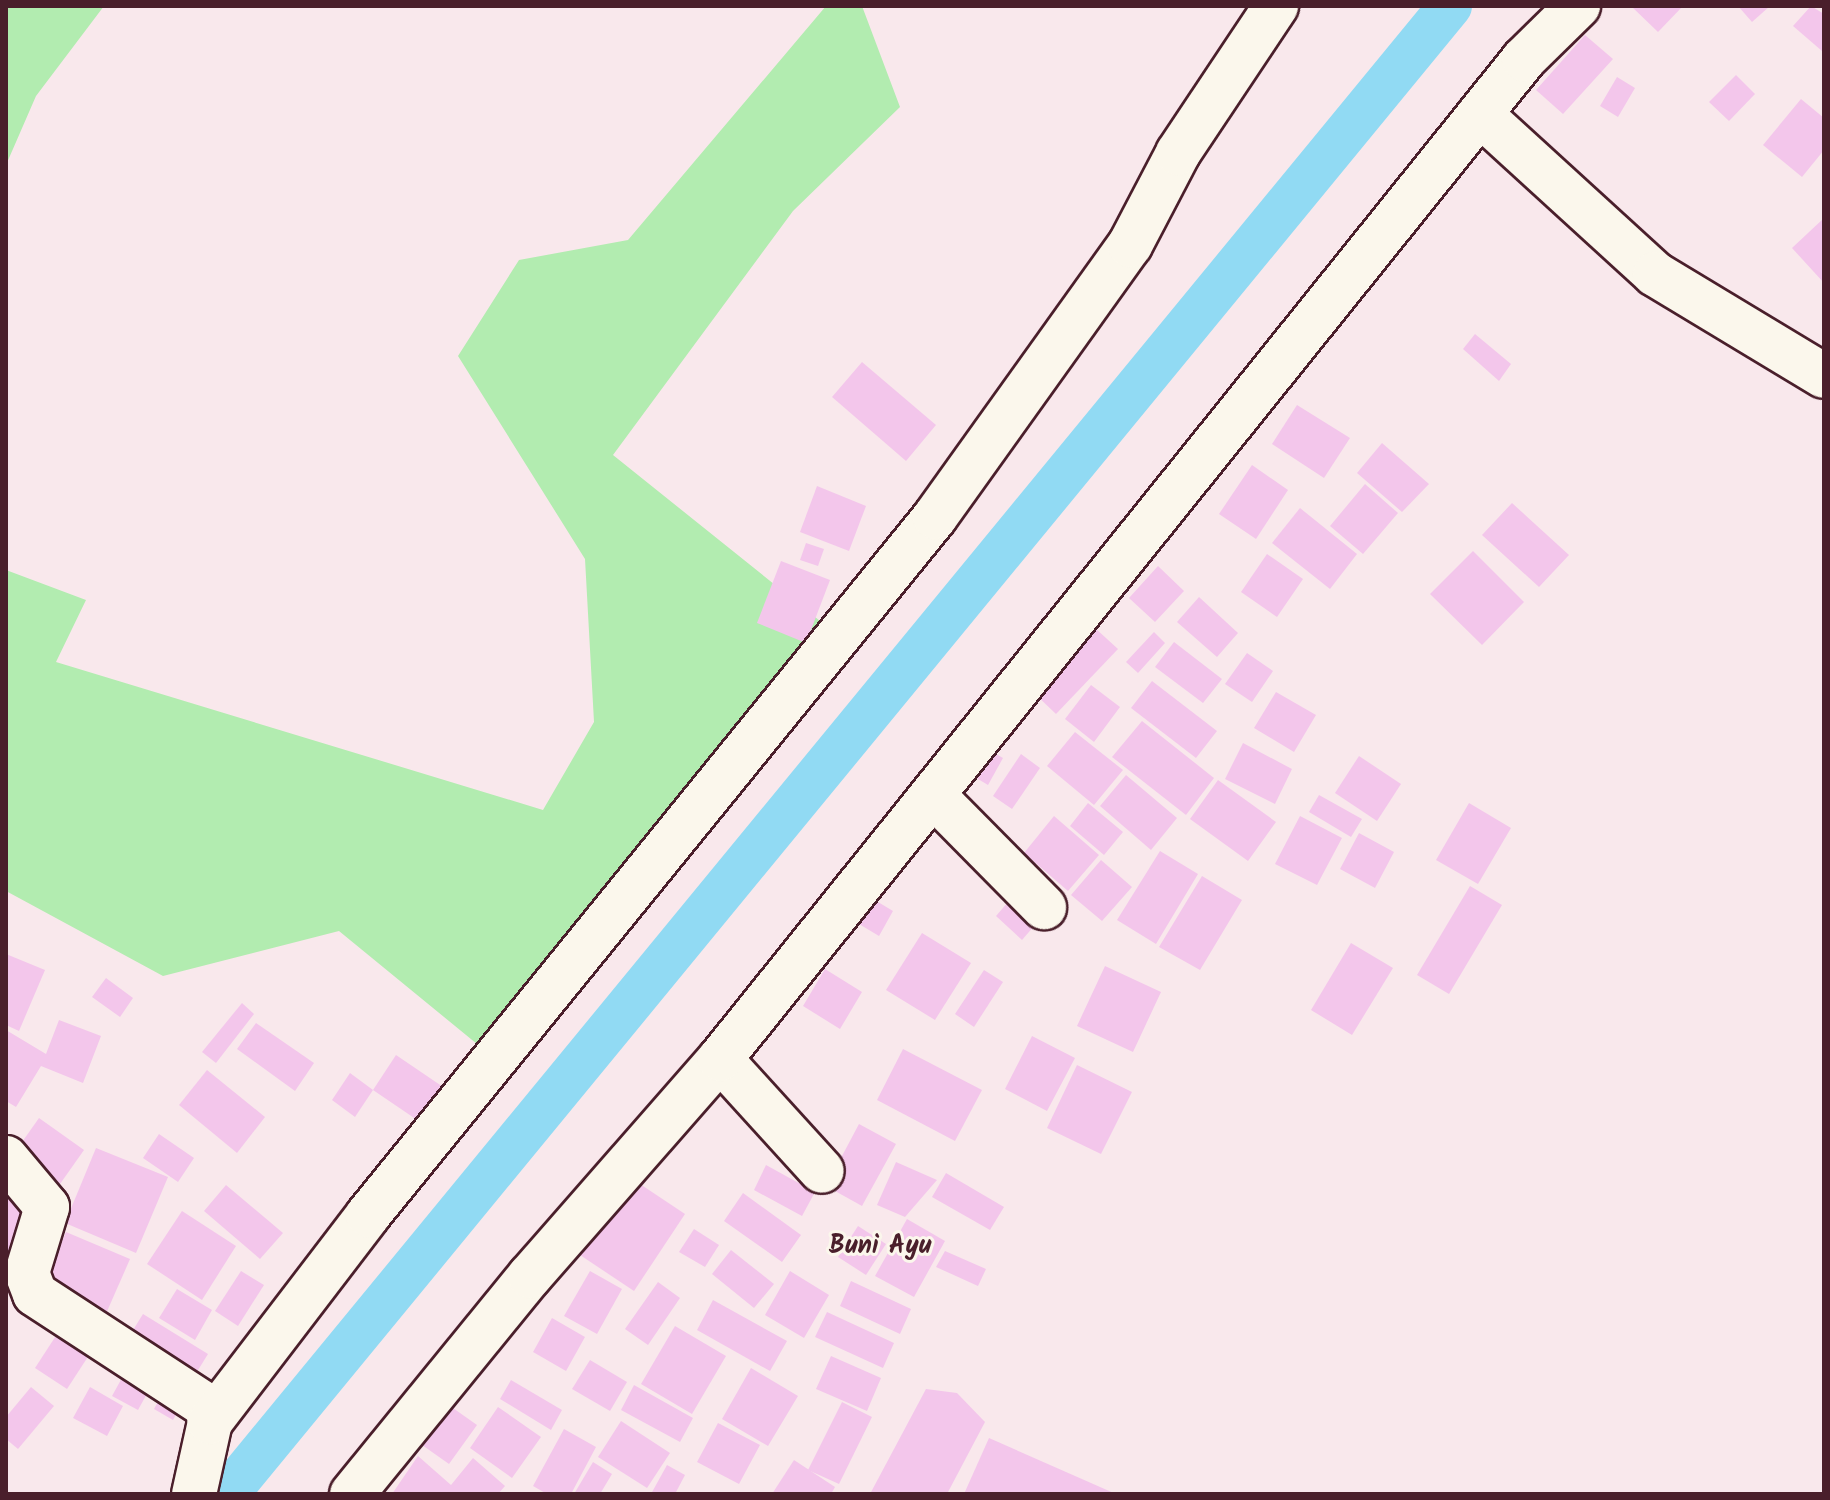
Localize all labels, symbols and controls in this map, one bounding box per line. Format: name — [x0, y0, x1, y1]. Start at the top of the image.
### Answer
district label: Buni Ayu — [829, 1231, 931, 1263]

